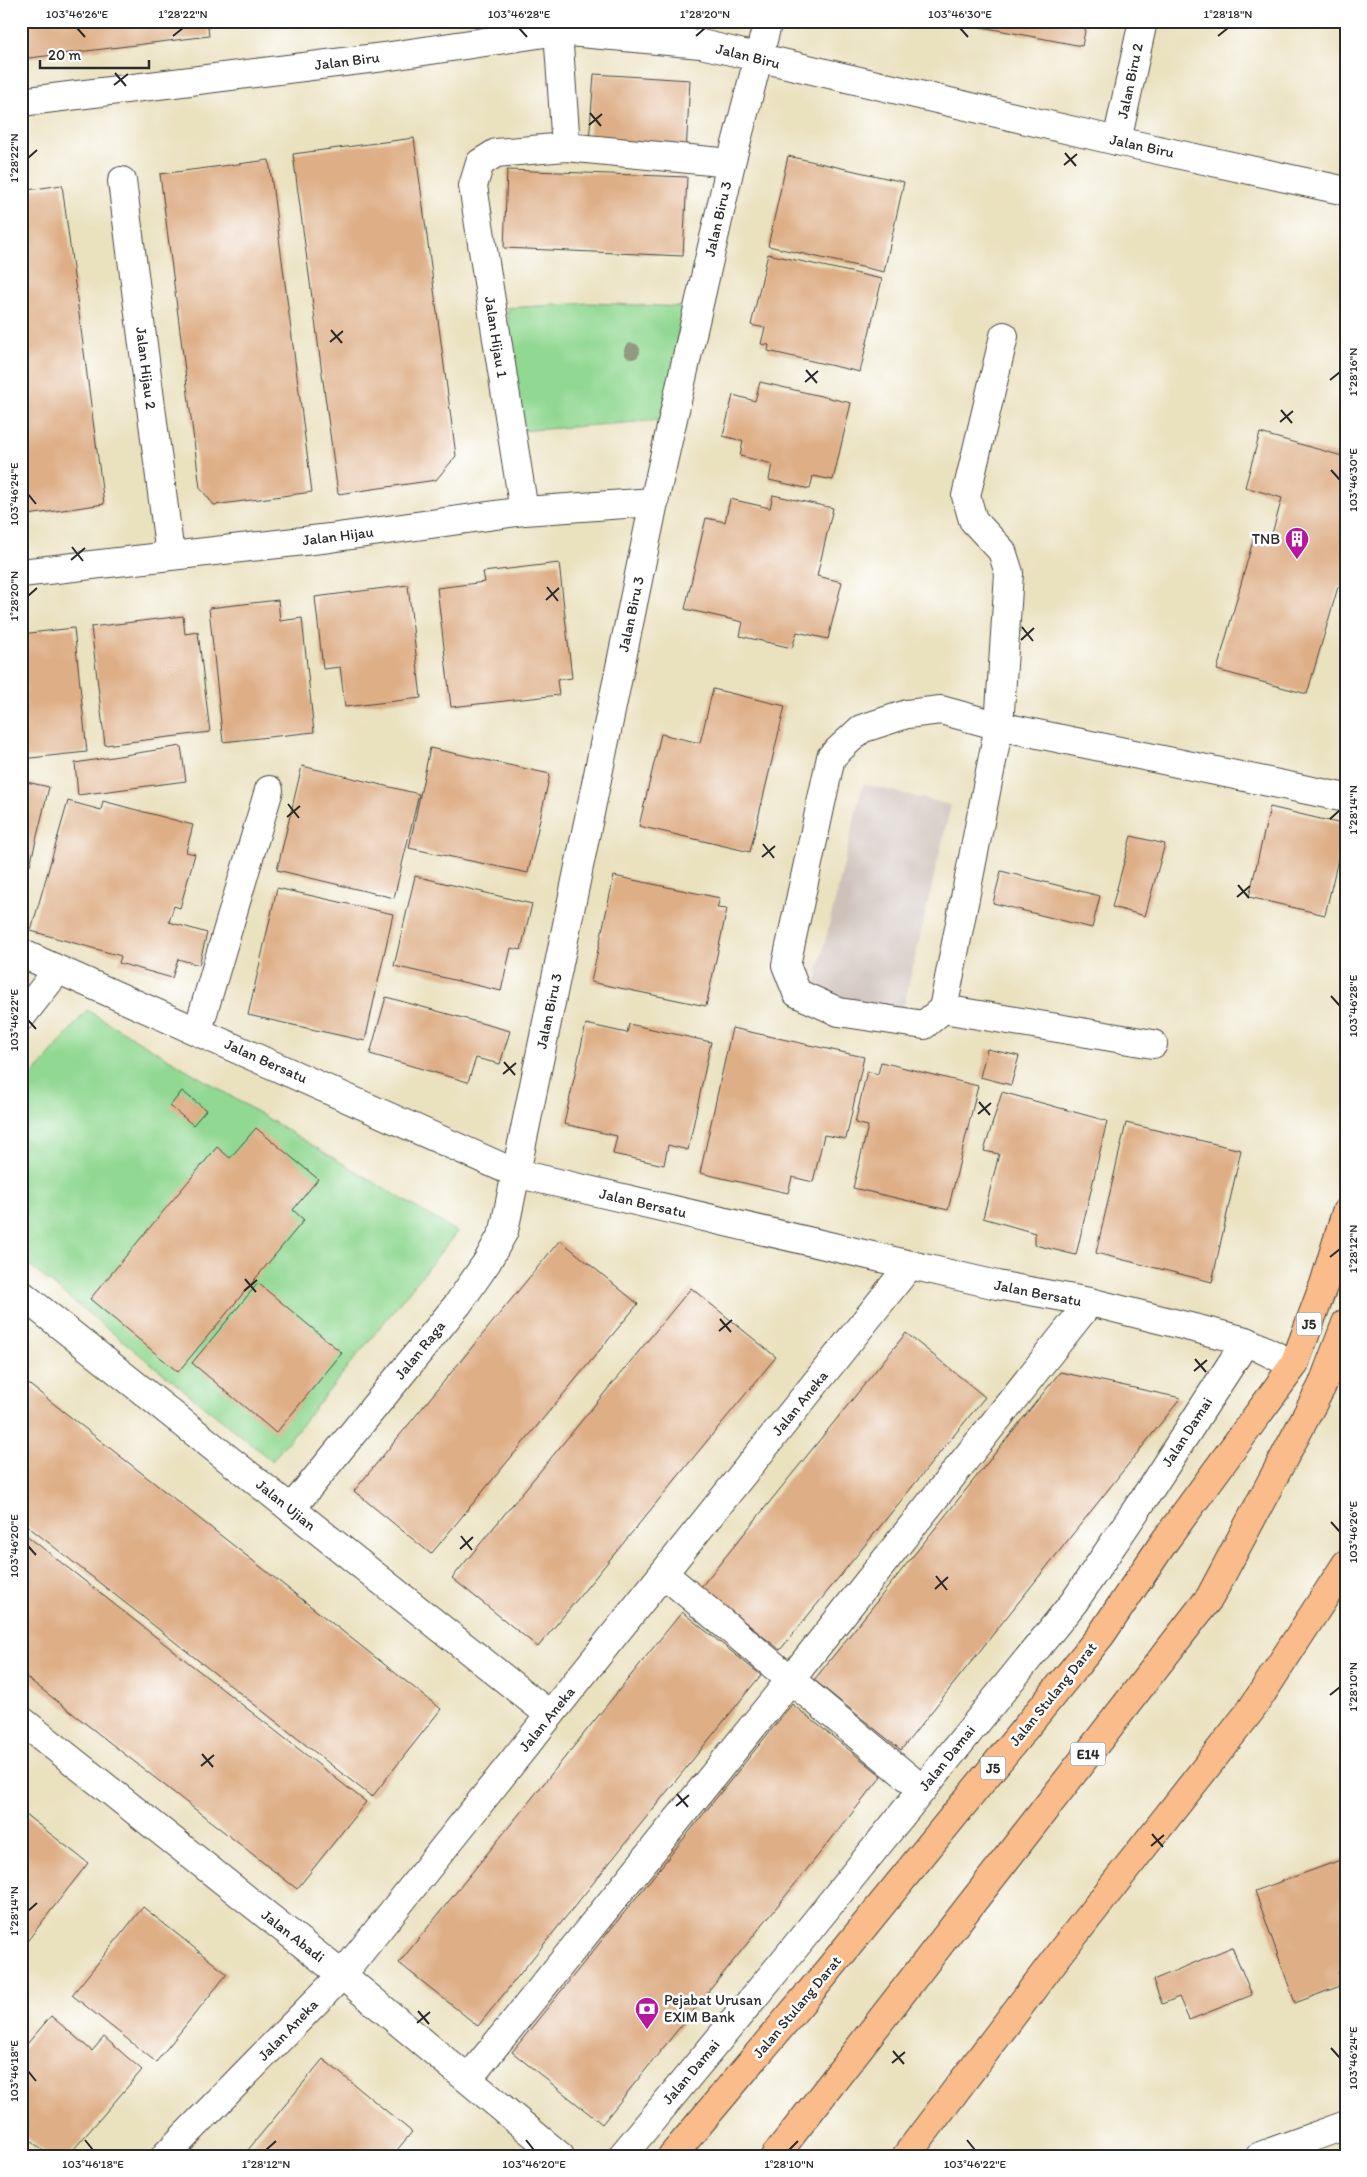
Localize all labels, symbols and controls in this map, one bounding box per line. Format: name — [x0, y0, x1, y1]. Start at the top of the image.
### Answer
text: 103°46'26"E — [46, 7, 109, 21]
text: 1°28'22"N — [158, 7, 208, 21]
text: 103°46'28"E — [488, 7, 551, 21]
text: 1°28'20"N — [680, 7, 730, 21]
text: 103°46'30"E — [928, 7, 992, 21]
text: 1°28'18"N — [1204, 7, 1252, 21]
scale bar — [40, 38, 149, 70]
street label: Jalan Biru — [714, 39, 782, 73]
street label: Jalan Biru 2 — [1113, 42, 1147, 120]
text: 20 m — [48, 46, 82, 64]
street label: Jalan Biru — [313, 48, 381, 74]
street label: Jalan Biru — [1108, 130, 1176, 162]
text: 1°28'22"N — [7, 133, 21, 183]
street label: Jalan Biru 3 — [701, 180, 735, 258]
street label: Jalan Hijau 1 — [481, 295, 511, 379]
street label: Jalan Hijau 2 — [132, 326, 160, 410]
text: 1°28'16"N — [1346, 348, 1360, 396]
text: 103°46'30"E — [1346, 448, 1360, 512]
text: 103°46'24"E — [7, 462, 21, 526]
street label: Jalan Hijau — [301, 523, 375, 549]
building icon: TNB — [1284, 526, 1310, 560]
place label: TNB — [1252, 530, 1280, 548]
text: 1°28'20"N — [7, 571, 21, 621]
street label: Jalan Biru 3 — [614, 575, 648, 653]
text: 1°28'14"N — [1346, 785, 1360, 835]
street label: Jalan Biru 3 — [532, 972, 566, 1050]
text: 103°46'28"E — [1346, 974, 1360, 1037]
text: 103°46'22"E — [7, 988, 21, 1051]
street label: Jalan Bersatu — [222, 1035, 310, 1087]
street label: Jalan Bersatu — [598, 1184, 688, 1222]
text: 1°28'12"N — [1346, 1225, 1360, 1273]
street label: Jalan Bersatu — [993, 1276, 1083, 1310]
road number: J5 — [1296, 1312, 1322, 1336]
street label: Jalan Raga — [391, 1317, 449, 1383]
street label: Jalan Aneka — [768, 1367, 832, 1439]
street label: Jalan Damai — [1158, 1394, 1216, 1470]
street label: Jalan Ujian — [253, 1475, 320, 1535]
text: 103°46'26"E — [1346, 1500, 1360, 1563]
text: 103°46'20"E — [7, 1514, 21, 1578]
street label: Jalan Stulang Darat — [1006, 1638, 1101, 1749]
text: 1°28'10"N — [1346, 1662, 1360, 1712]
street label: Jalan Aneka — [515, 1683, 579, 1755]
street label: Jalan Damai — [915, 1721, 979, 1795]
road number: E14 — [1070, 1742, 1106, 1766]
road number: J5 — [980, 1756, 1006, 1780]
text: 1°28'14"N — [7, 1886, 21, 1936]
street label: Jalan Abadi — [258, 1906, 328, 1966]
street label: Jalan Stulang Darat — [749, 1952, 845, 2062]
place label: Pejabat Urusan EXIM Bank — [664, 1991, 762, 2026]
street label: Jalan Aneka — [254, 1995, 322, 2065]
bank icon: Pejabat Urusan EXIM Bank — [634, 1996, 660, 2030]
text: 103°46'24"E — [1346, 2026, 1360, 2090]
street label: Jalan Damai — [659, 2036, 723, 2108]
text: 103°46'18"E — [7, 2040, 21, 2102]
text: 103°46'18"E — [62, 2157, 124, 2171]
text: 1°28'12"N — [242, 2157, 290, 2171]
text: 103°46'20"E — [502, 2157, 566, 2171]
text: 1°28'10"N — [764, 2157, 814, 2171]
text: 103°46'22"E — [944, 2157, 1007, 2171]

